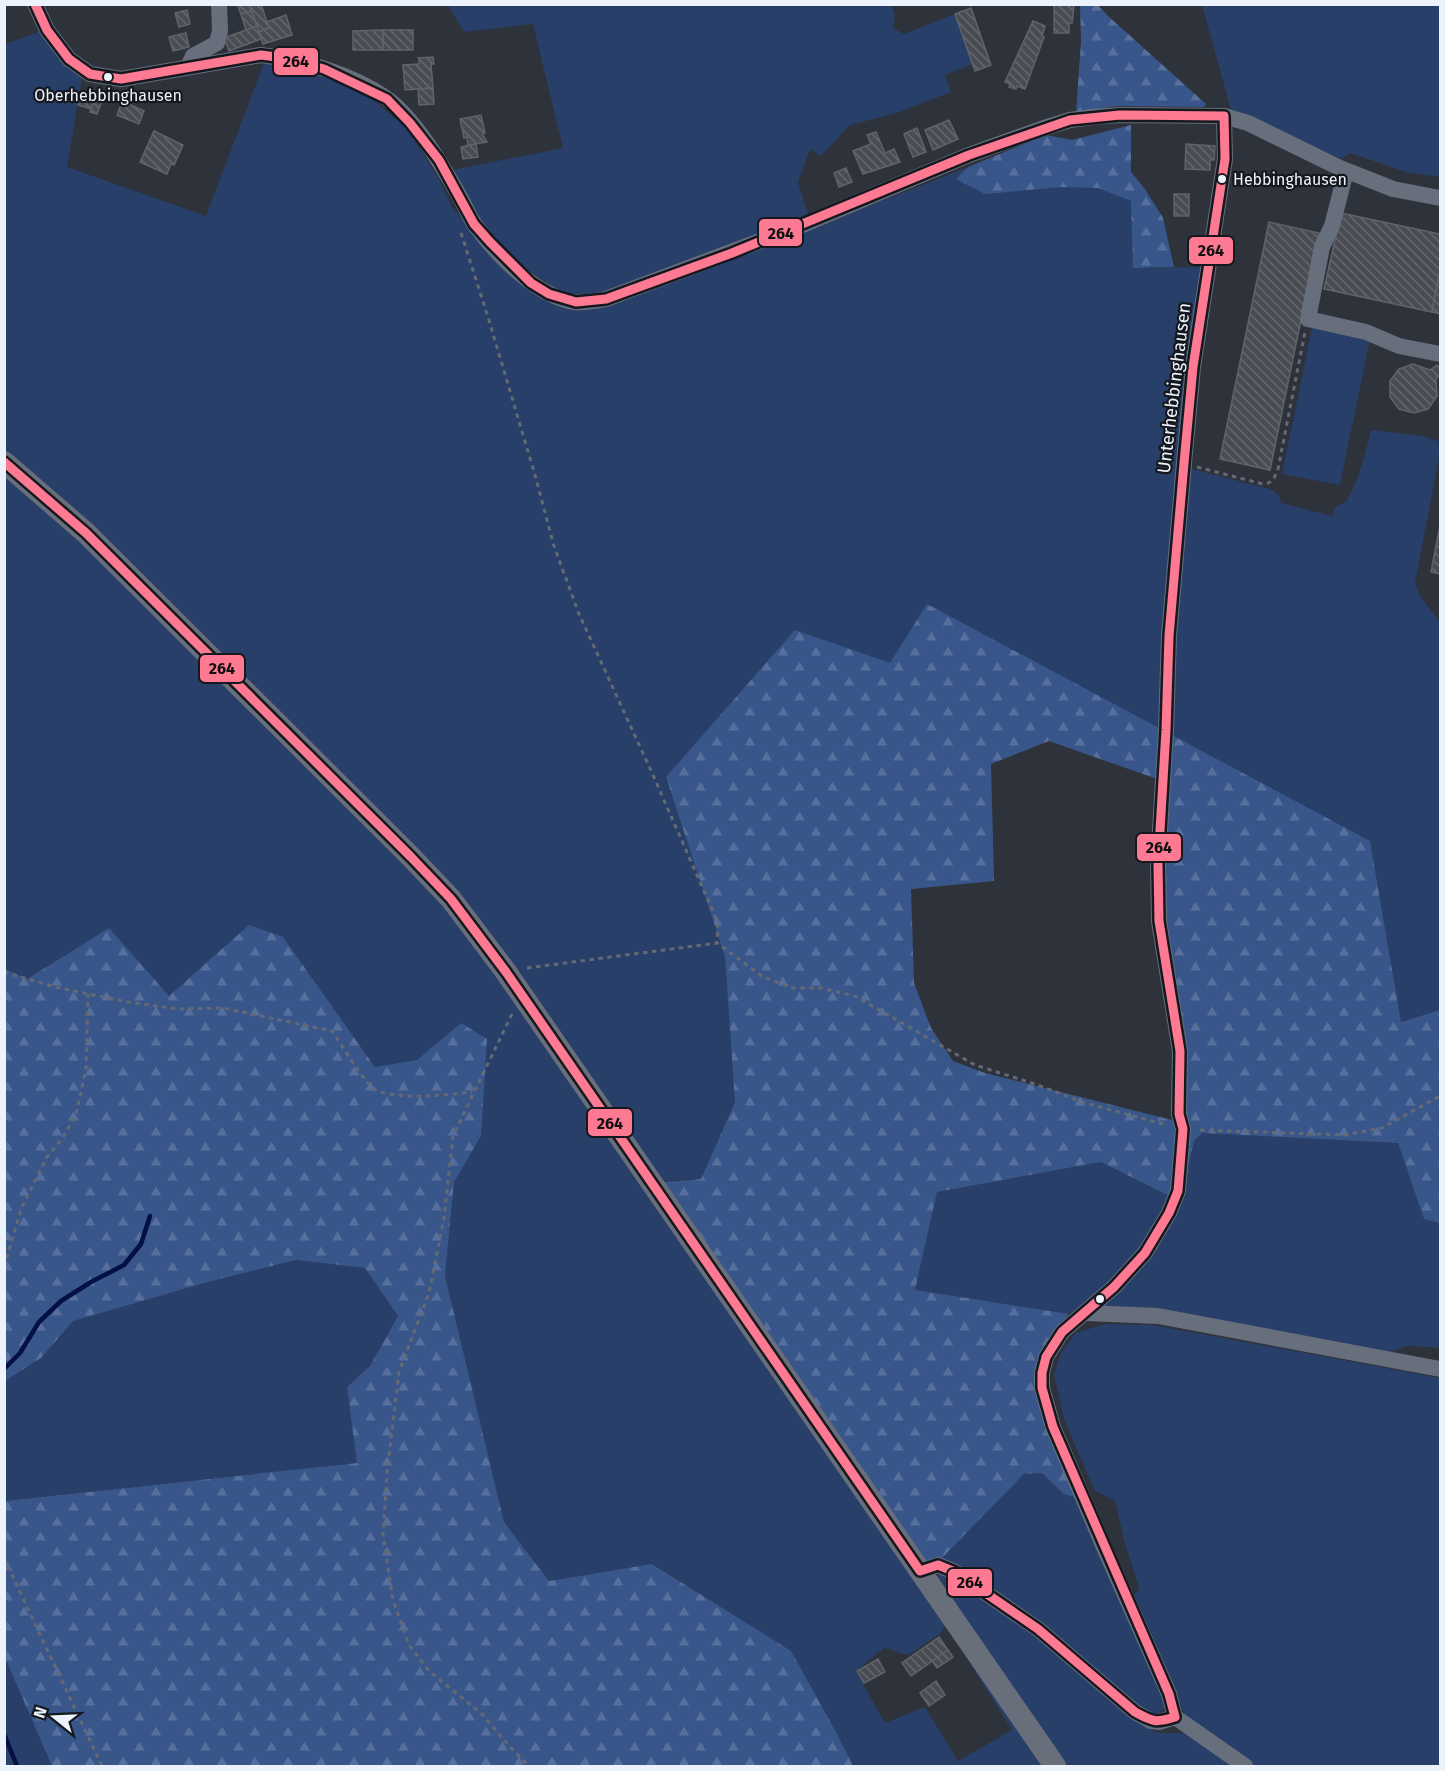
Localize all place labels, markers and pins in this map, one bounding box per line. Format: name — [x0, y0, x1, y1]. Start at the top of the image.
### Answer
marker: Oberhebbinghausen — [102, 71, 114, 83]
place label: Oberhebbinghausen — [34, 86, 182, 105]
place label: Hebbinghausen — [1233, 170, 1347, 189]
marker: Hebbinghausen — [1216, 173, 1228, 185]
unlabelled marker — [1094, 1293, 1106, 1305]

